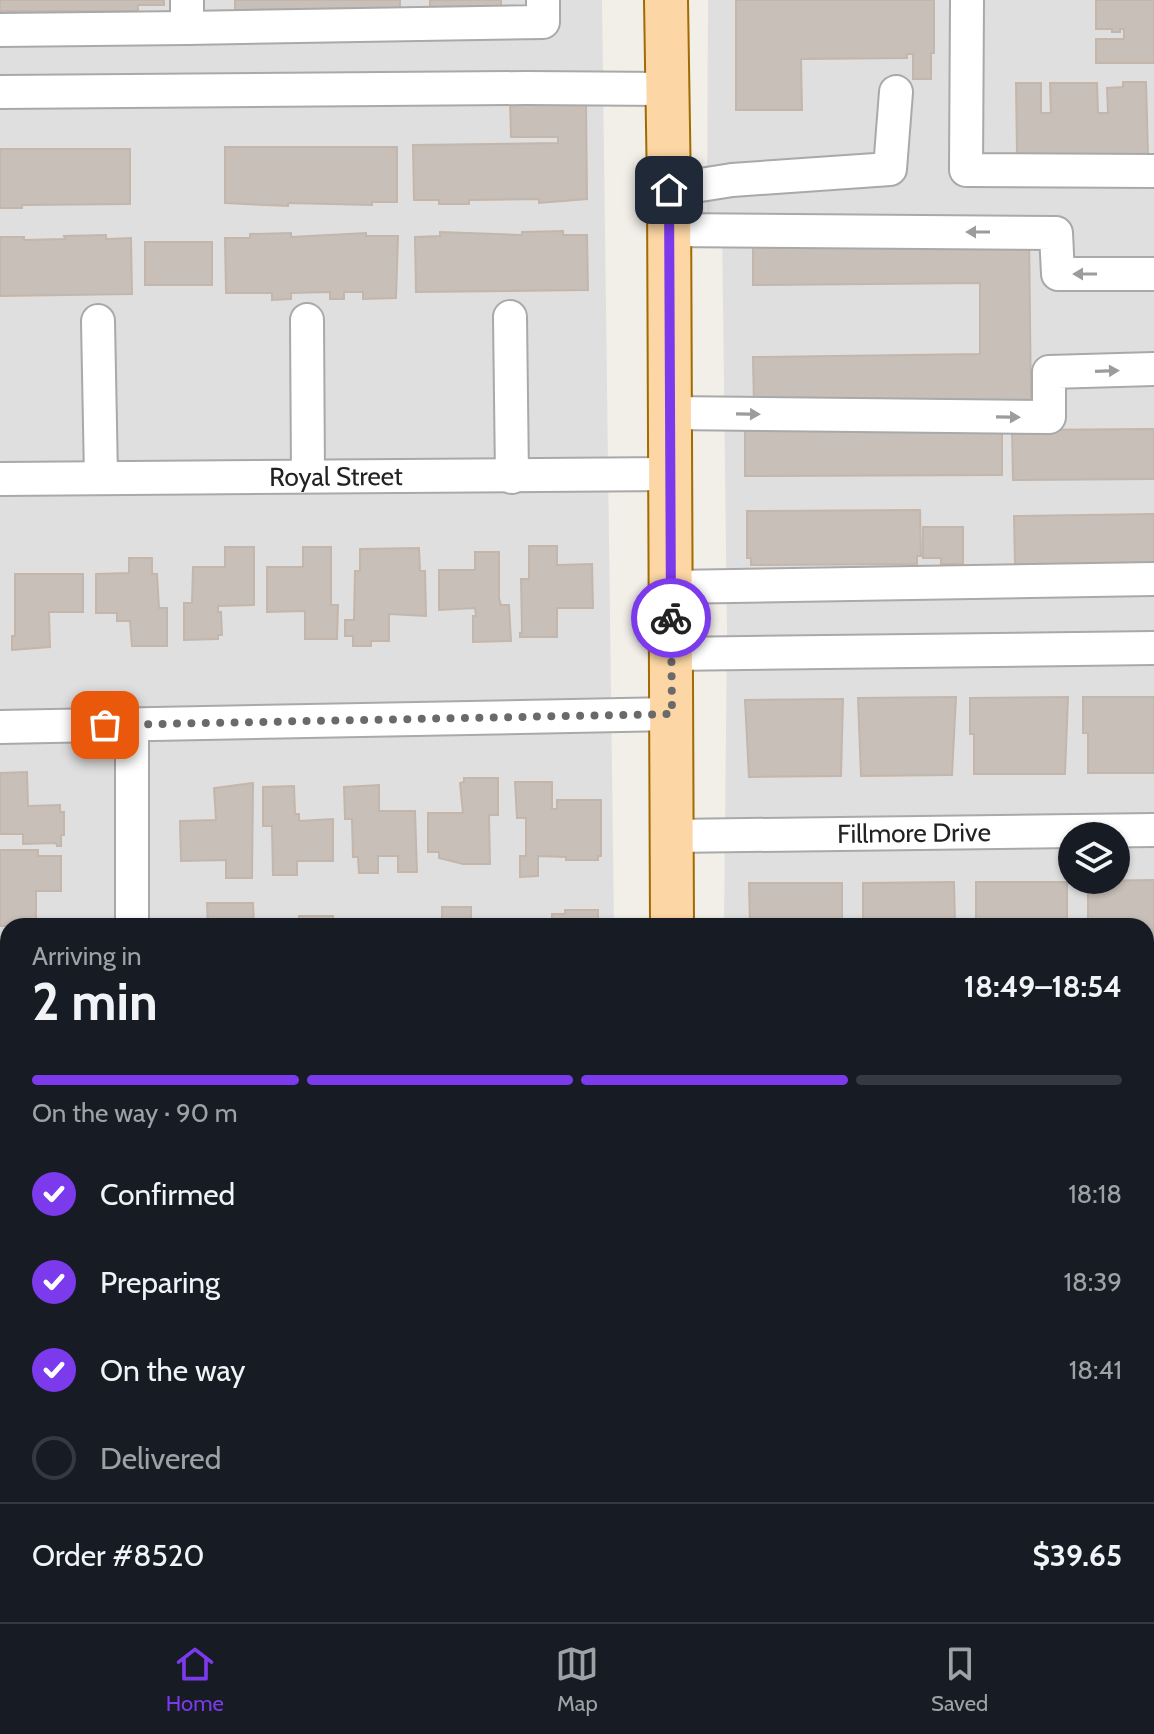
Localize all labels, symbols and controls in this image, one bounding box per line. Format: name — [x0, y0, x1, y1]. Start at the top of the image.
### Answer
pin — [635, 156, 703, 224]
icon: home — [647, 168, 691, 212]
one-way arrow — [965, 226, 990, 238]
one-way arrow — [1072, 268, 1097, 280]
one-way arrow — [1095, 364, 1120, 377]
one-way arrow — [736, 408, 761, 420]
one-way arrow — [996, 411, 1021, 423]
street label: Royal Street — [269, 460, 403, 493]
courier — [631, 578, 711, 658]
icon: bike — [649, 596, 693, 640]
pin — [71, 691, 139, 759]
icon: bag — [83, 703, 127, 747]
street label: Fillmore Drive — [837, 816, 991, 850]
map controls — [1058, 822, 1130, 894]
button: layers — [1058, 822, 1130, 894]
text: Arriving in — [32, 940, 142, 972]
text: 18:49–18:54 — [964, 968, 1122, 1005]
text: 2 min — [32, 970, 158, 1033]
text: On the way · 90 m — [32, 1097, 238, 1129]
icon: check — [32, 1172, 76, 1216]
text: Confirmed — [100, 1176, 235, 1213]
text: 18:18 — [1068, 1178, 1122, 1210]
icon: check — [32, 1260, 76, 1304]
text: Preparing — [100, 1264, 220, 1301]
text: 18:39 — [1064, 1266, 1122, 1298]
icon: check — [32, 1348, 76, 1392]
text: On the way — [100, 1352, 245, 1389]
text: 18:41 — [1069, 1354, 1122, 1386]
text: Delivered — [100, 1440, 221, 1477]
text: Order #8520 — [32, 1537, 204, 1574]
text: $39.65 — [1032, 1537, 1122, 1574]
tab: Home — [166, 1642, 224, 1717]
tab: Map — [555, 1642, 599, 1717]
tab: Saved — [931, 1642, 988, 1717]

